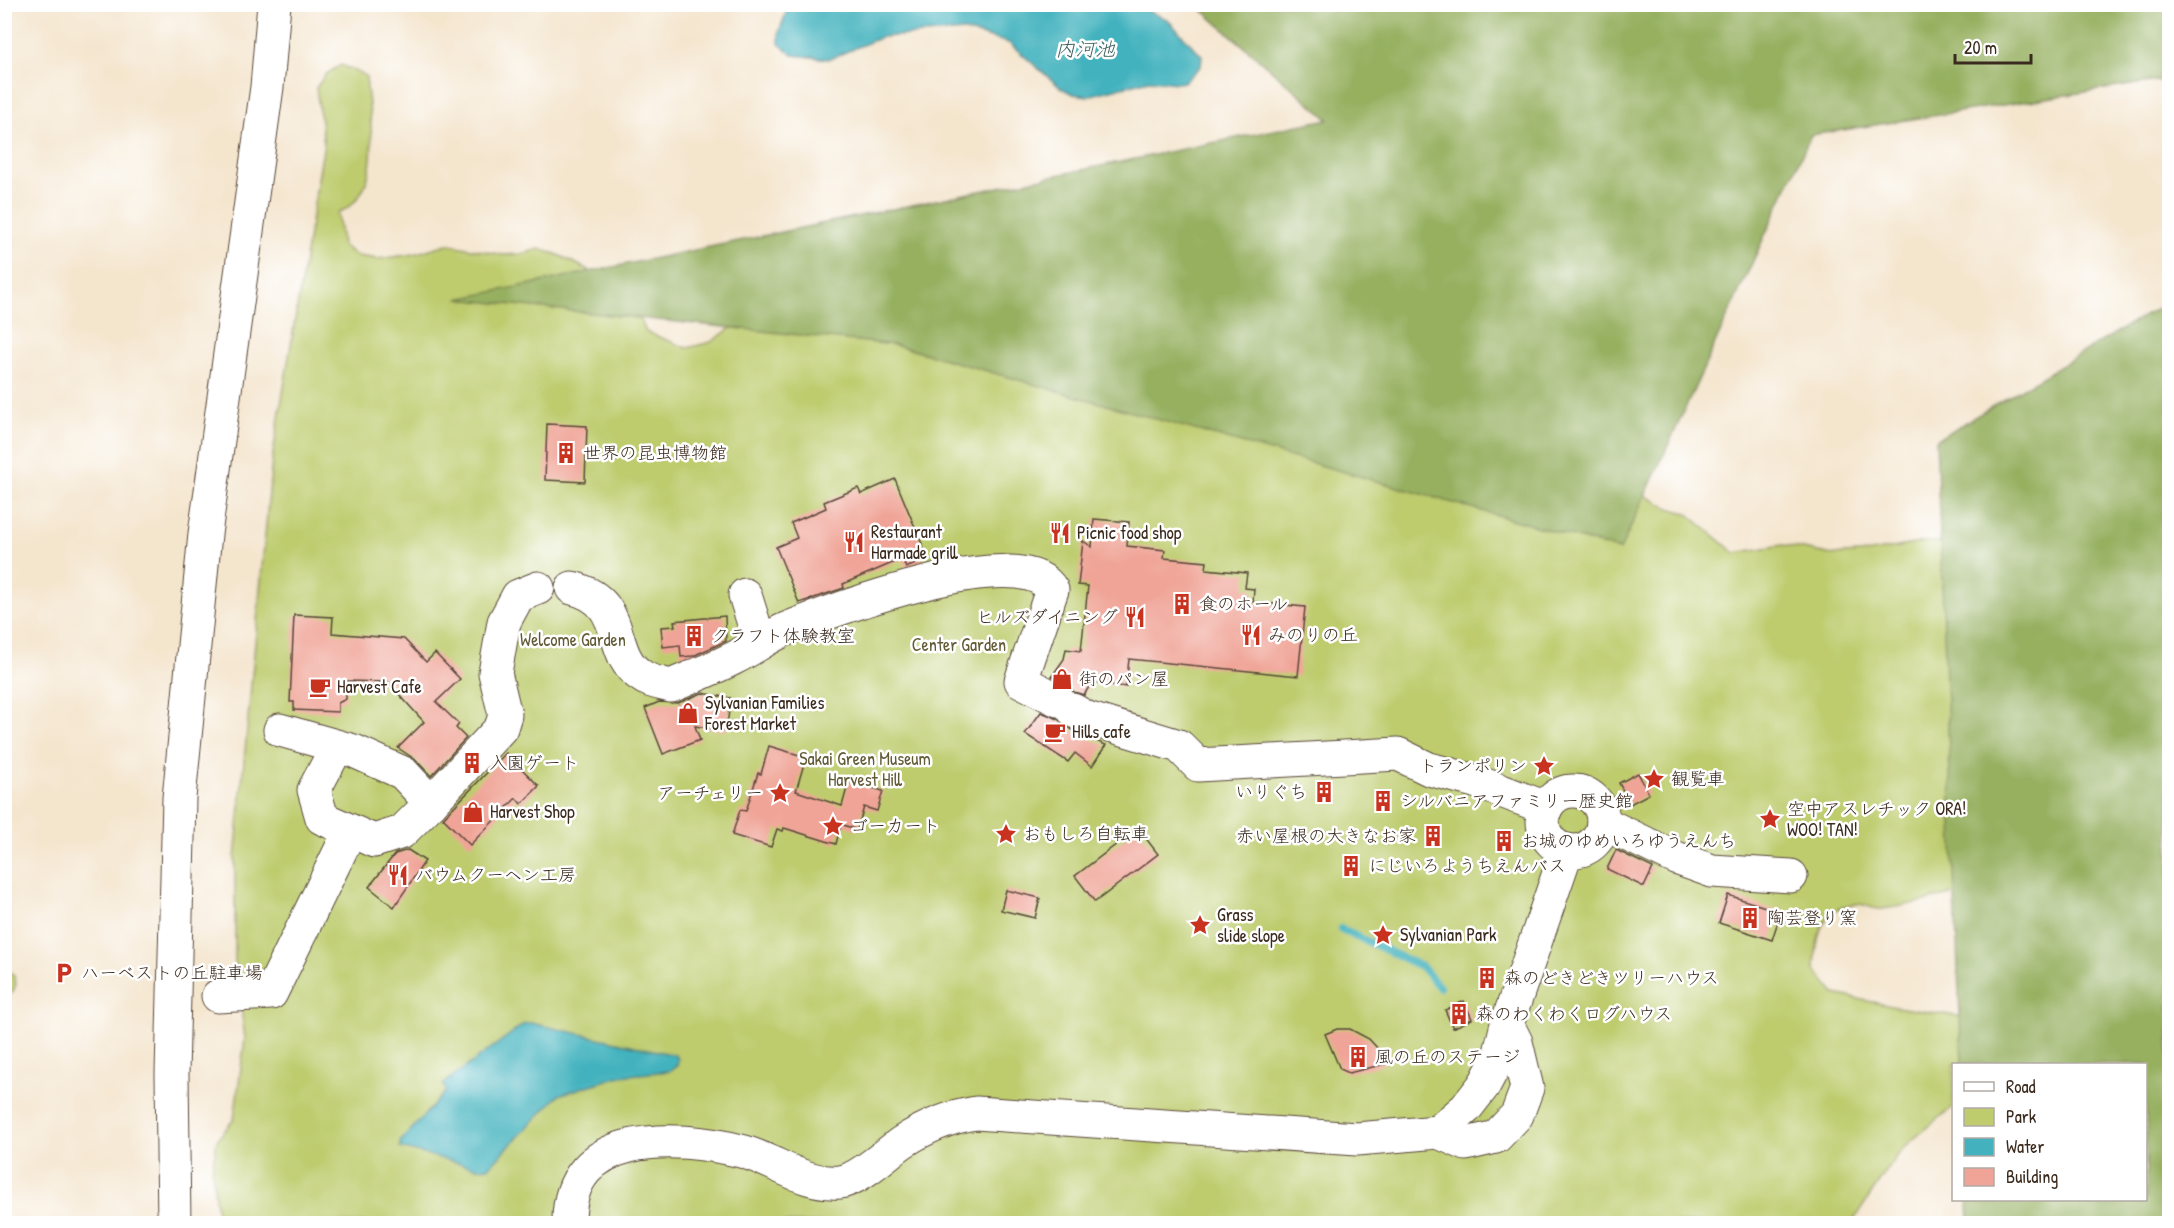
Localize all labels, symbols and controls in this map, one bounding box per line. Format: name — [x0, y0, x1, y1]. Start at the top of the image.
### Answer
scale bar — [1955, 27, 2032, 65]
water label: 内河池 — [1055, 35, 1116, 62]
text: 20 m — [1964, 35, 1997, 60]
place label: 世界の昆虫博物館 — [583, 440, 727, 465]
building icon: 世界の昆虫博物館 — [554, 441, 578, 465]
place label: Restaurant Harmade grill — [871, 519, 958, 565]
place label: Picnic food shop — [1077, 520, 1182, 545]
restaurant icon: Picnic food shop — [1048, 521, 1072, 545]
restaurant icon: Restaurant Harmade grill — [842, 530, 866, 554]
place label: 食のホール — [1199, 591, 1288, 616]
building icon: 食のホール — [1170, 592, 1194, 616]
place label: ヒルズダイニング — [976, 604, 1118, 629]
restaurant icon: ヒルズダイニング — [1123, 605, 1147, 629]
place label: みのりの丘 — [1268, 622, 1358, 647]
place label: クラフト体験教室 — [711, 623, 855, 648]
restaurant icon: みのりの丘 — [1239, 623, 1263, 647]
building icon: クラフト体験教室 — [682, 624, 706, 648]
park label: Welcome Garden — [520, 627, 626, 652]
park label: Center Garden — [912, 632, 1006, 657]
place label: 街のパン屋 — [1079, 666, 1169, 691]
shop icon: 街のパン屋 — [1050, 667, 1074, 691]
place label: Harvest Cafe — [337, 674, 422, 699]
cafe icon: Harvest Cafe — [308, 675, 332, 699]
place label: Sylvanian Families Forest Market — [704, 690, 824, 736]
shop icon: Sylvanian Families Forest Market — [676, 701, 700, 725]
place label: Hills cafe — [1072, 719, 1131, 744]
cafe icon: Hills cafe — [1043, 720, 1067, 744]
park label: Sakai Green Museum Harvest Hill — [799, 746, 931, 792]
place label: 入園ゲート — [489, 750, 579, 775]
building icon: 入園ゲート — [460, 751, 484, 775]
place label: トランポリン — [1419, 753, 1527, 778]
place icon: トランポリン — [1532, 754, 1556, 778]
place label: 観覧車 — [1671, 766, 1725, 791]
place icon: 観覧車 — [1642, 767, 1666, 791]
place label: いりぐち — [1235, 779, 1307, 804]
place label: アーチェリー — [658, 780, 763, 805]
building icon: いりぐち — [1312, 780, 1336, 804]
place icon: アーチェリー — [768, 781, 792, 805]
place label: シルバニアファミリー歴史館 — [1400, 788, 1633, 813]
building icon: シルバニアファミリー歴史館 — [1371, 789, 1395, 813]
place label: 空中アスレチック ORA! WOO! TAN! — [1787, 796, 1967, 842]
place label: Harvest Shop — [490, 799, 575, 824]
shop icon: Harvest Shop — [461, 800, 485, 824]
place icon: 空中アスレチック ORA! WOO! TAN! — [1758, 807, 1782, 831]
place label: ゴーカート — [850, 813, 940, 838]
place icon: ゴーカート — [821, 814, 845, 838]
place label: おもしろ自転車 — [1023, 821, 1149, 846]
place icon: おもしろ自転車 — [994, 822, 1018, 846]
place label: 赤い屋根の大きなお家 — [1236, 823, 1416, 848]
building icon: 赤い屋根の大きなお家 — [1421, 824, 1445, 848]
place label: お城のゆめいろゆうえんち — [1521, 828, 1736, 853]
building icon: お城のゆめいろゆうえんち — [1492, 829, 1516, 853]
place label: にじいろようちえんバス — [1368, 853, 1566, 878]
building icon: にじいろようちえんバス — [1339, 854, 1363, 878]
place label: バウムクーヘン工房 — [415, 862, 576, 887]
restaurant icon: バウムクーヘン工房 — [386, 863, 410, 887]
place label: Grass slide slope — [1217, 902, 1285, 948]
place label: 陶芸登り窯 — [1767, 905, 1857, 930]
building icon: 陶芸登り窯 — [1738, 906, 1762, 930]
place icon: Grass slide slope — [1188, 913, 1212, 937]
place label: Sylvanian Park — [1400, 922, 1497, 947]
place icon: Sylvanian Park — [1371, 923, 1395, 947]
place label: ハーベストの丘駐車場 — [81, 960, 262, 985]
parking icon: ハーベストの丘駐車場 — [52, 961, 76, 985]
place label: 森のどきどきツリーハウス — [1504, 965, 1719, 990]
building icon: 森のどきどきツリーハウス — [1475, 966, 1499, 990]
place label: 森のわくわくログハウス — [1476, 1001, 1672, 1026]
building icon: 森のわくわくログハウス — [1447, 1002, 1471, 1026]
place label: 風の丘のステージ — [1375, 1044, 1520, 1069]
building icon: 風の丘のステージ — [1346, 1045, 1370, 1069]
legend — [1952, 1063, 2147, 1201]
text: Road — [2006, 1074, 2036, 1099]
text: Park — [2006, 1104, 2037, 1129]
text: Water — [2006, 1134, 2044, 1159]
text: Building — [2006, 1164, 2058, 1189]

